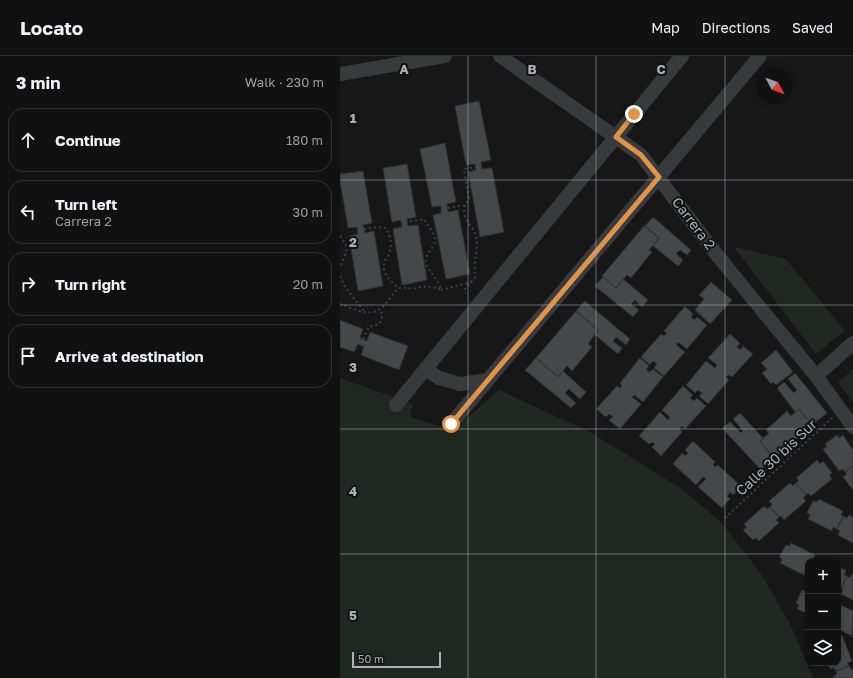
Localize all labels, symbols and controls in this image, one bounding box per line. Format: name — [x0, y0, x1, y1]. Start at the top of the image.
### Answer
text: Locato — [20, 16, 83, 39]
text: Map — [651, 19, 680, 36]
text: Directions — [702, 19, 770, 36]
text: Saved — [792, 19, 833, 36]
text: A — [399, 61, 409, 77]
text: B — [527, 61, 537, 77]
text: C — [656, 61, 666, 77]
north arrow — [757, 68, 793, 104]
text: 3 min — [16, 72, 60, 93]
text: Walk · 230 m — [245, 74, 324, 90]
route end — [625, 105, 643, 123]
text: 1 — [350, 110, 357, 126]
icon: ahead — [17, 129, 39, 151]
text: Continue — [55, 131, 121, 149]
text: 180 m — [286, 132, 323, 148]
street label: Carrera 2 — [669, 193, 719, 253]
text: Turn left — [55, 195, 117, 213]
icon: left — [17, 201, 39, 223]
text: 30 m — [293, 204, 323, 220]
text: Carrera 2 — [55, 213, 112, 229]
text: 2 — [349, 234, 357, 250]
icon: right — [17, 273, 39, 295]
text: Turn right — [55, 275, 126, 293]
text: 20 m — [293, 276, 323, 292]
icon: arrive — [17, 345, 39, 367]
text: Arrive at destination — [55, 347, 204, 365]
text: 3 — [349, 359, 357, 375]
route start — [442, 415, 460, 433]
street label: Calle 30 bis Sur — [732, 415, 820, 499]
text: 4 — [349, 483, 357, 499]
map controls — [805, 558, 841, 666]
button: + — [805, 558, 841, 594]
button: − — [805, 594, 841, 630]
text: 5 — [349, 607, 357, 623]
button: layers — [805, 630, 841, 666]
scale bar — [352, 650, 441, 669]
text: 50 m — [358, 652, 384, 665]

